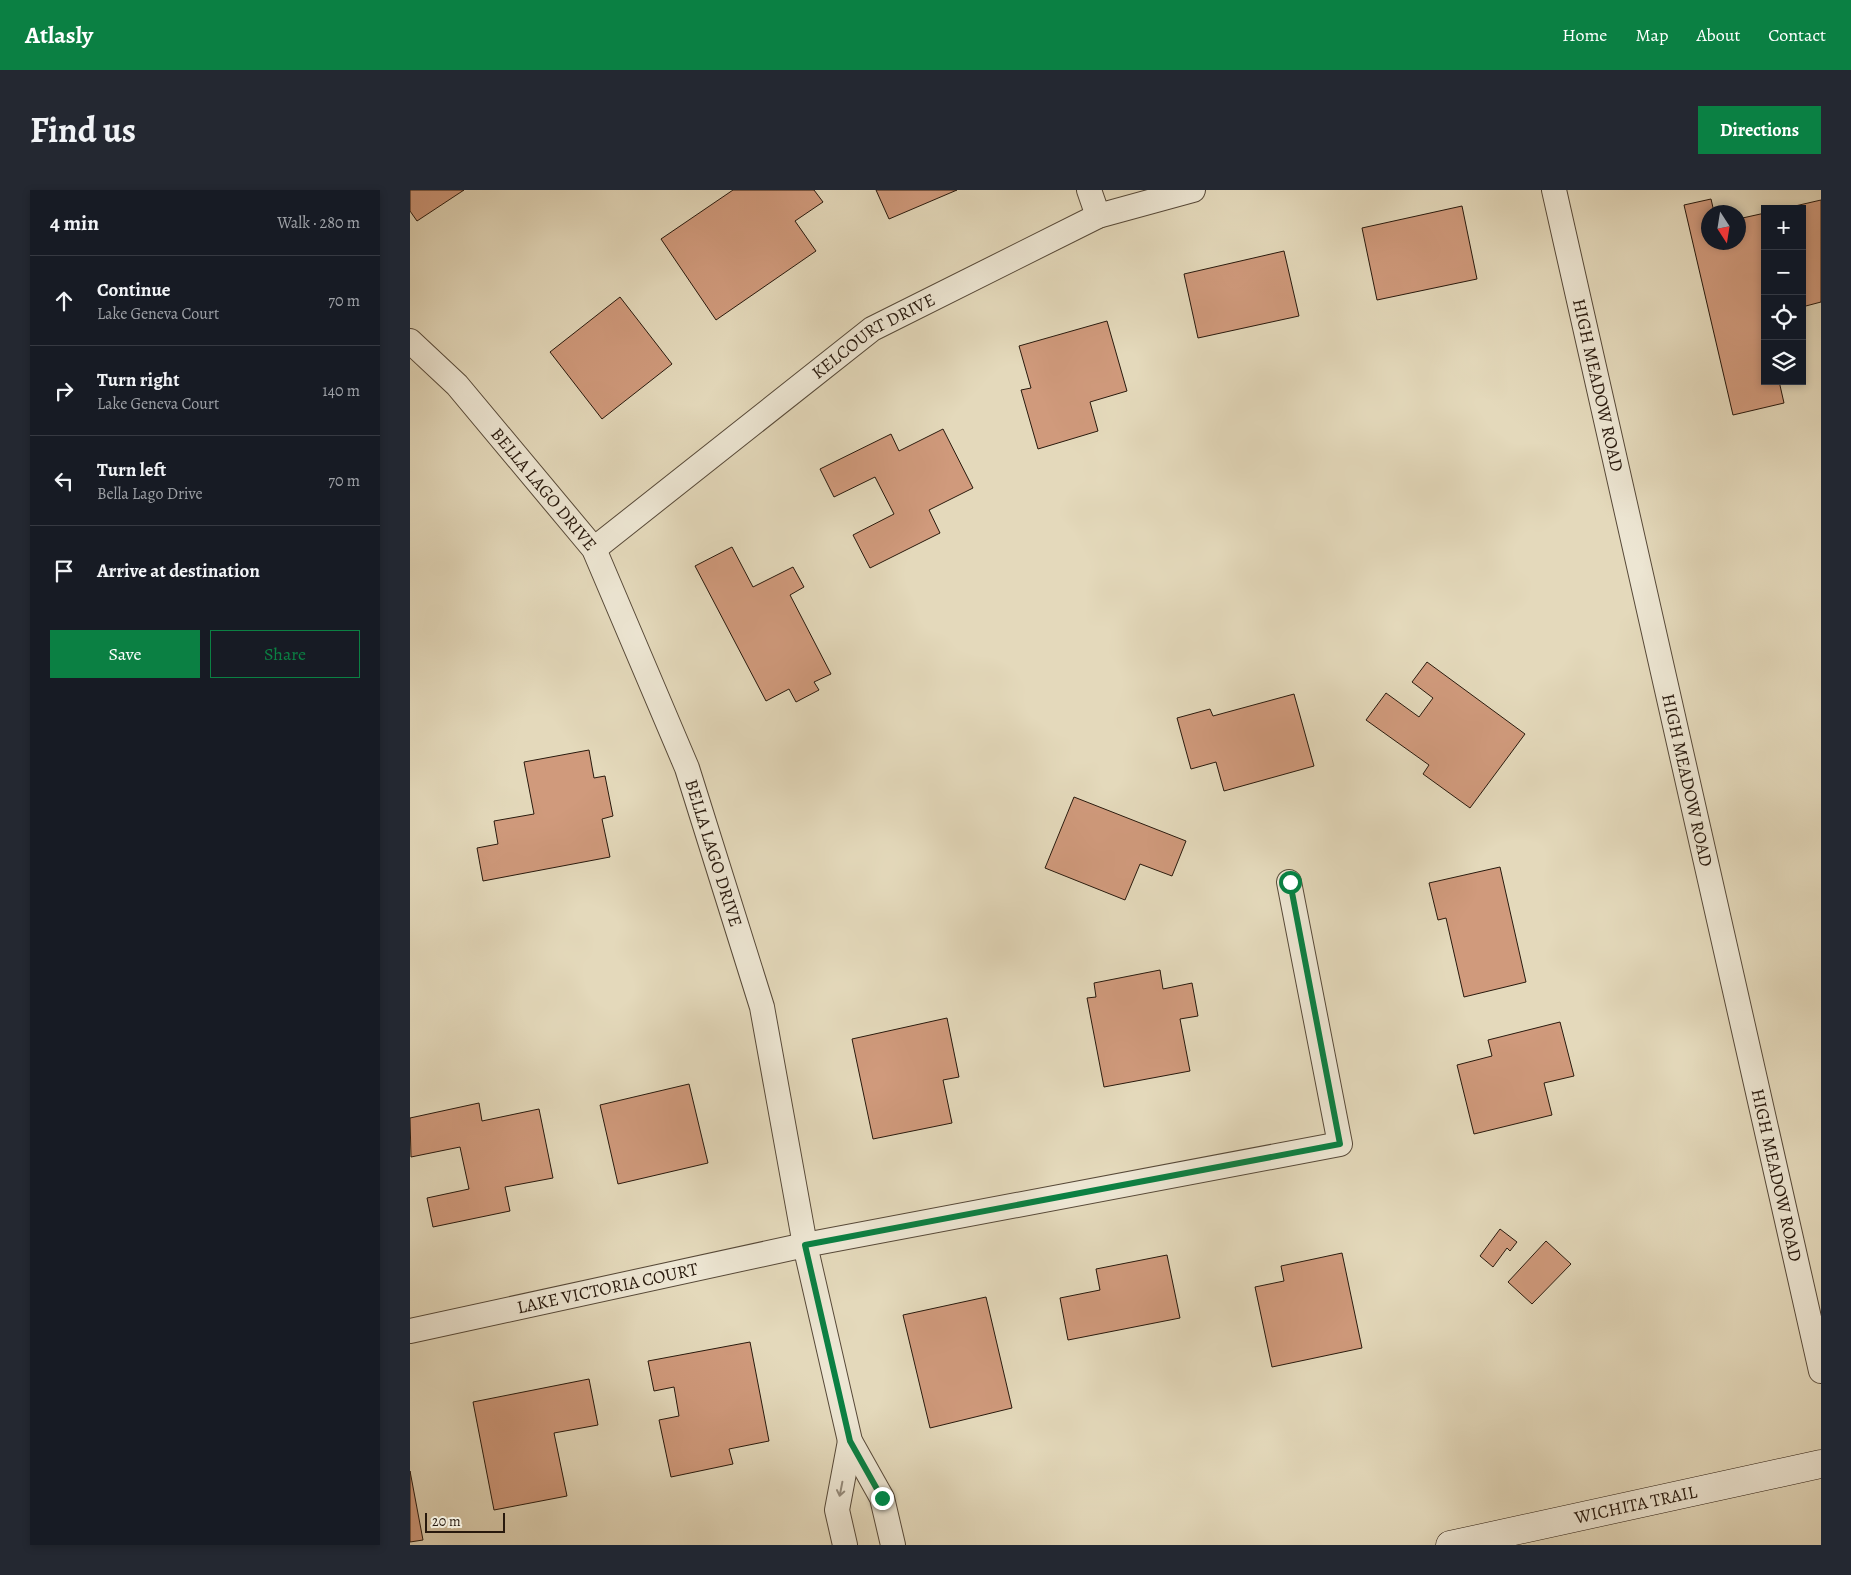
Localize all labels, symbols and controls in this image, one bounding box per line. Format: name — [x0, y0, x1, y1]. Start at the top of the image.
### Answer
text: Atlasly — [25, 19, 93, 51]
text: Home — [1562, 23, 1607, 47]
text: Map — [1635, 23, 1668, 47]
text: About — [1696, 23, 1740, 47]
text: Contact — [1768, 23, 1826, 47]
text: Find us — [30, 106, 136, 154]
button: Directions — [1698, 106, 1821, 154]
north arrow — [1701, 205, 1746, 250]
map controls — [1761, 205, 1806, 385]
button: + — [1761, 205, 1806, 250]
text: 4 min — [50, 209, 99, 237]
text: Walk · 280 m — [277, 212, 360, 234]
button: − — [1761, 250, 1806, 295]
text: Continue — [97, 277, 171, 303]
icon: ahead — [50, 287, 78, 315]
street label: KELCOURT DRIVE — [806, 287, 939, 384]
text: 70 m — [328, 290, 360, 312]
button: locate — [1761, 295, 1806, 340]
street label: HIGH MEADOW ROAD — [1567, 296, 1629, 474]
text: Lake Geneva Court — [97, 303, 219, 325]
button: layers — [1761, 340, 1806, 385]
text: Turn right — [97, 367, 179, 393]
icon: right — [50, 377, 78, 405]
text: 140 m — [322, 380, 360, 402]
text: Lake Geneva Court — [97, 393, 219, 415]
street label: BELLA LAGO DRIVE — [485, 422, 602, 556]
text: Turn left — [97, 457, 166, 483]
icon: left — [50, 467, 78, 495]
text: 70 m — [328, 470, 360, 492]
text: Bella Lago Drive — [97, 483, 203, 505]
icon: arrive — [50, 557, 78, 585]
text: Arrive at destination — [97, 558, 260, 584]
button: Save — [50, 630, 200, 678]
button: Share — [210, 630, 360, 678]
street label: HIGH MEADOW ROAD — [1656, 691, 1719, 869]
street label: BELLA LAGO DRIVE — [679, 776, 748, 930]
route start — [1279, 871, 1302, 894]
street label: HIGH MEADOW ROAD — [1746, 1086, 1808, 1264]
street label: LAKE VICTORIA COURT — [515, 1257, 700, 1319]
street label: WICHITA TRAIL — [1571, 1479, 1700, 1530]
one-way arrow — [835, 1481, 845, 1497]
route end — [871, 1487, 894, 1510]
scale bar — [425, 1510, 505, 1533]
text: 20 m — [432, 1512, 461, 1531]

